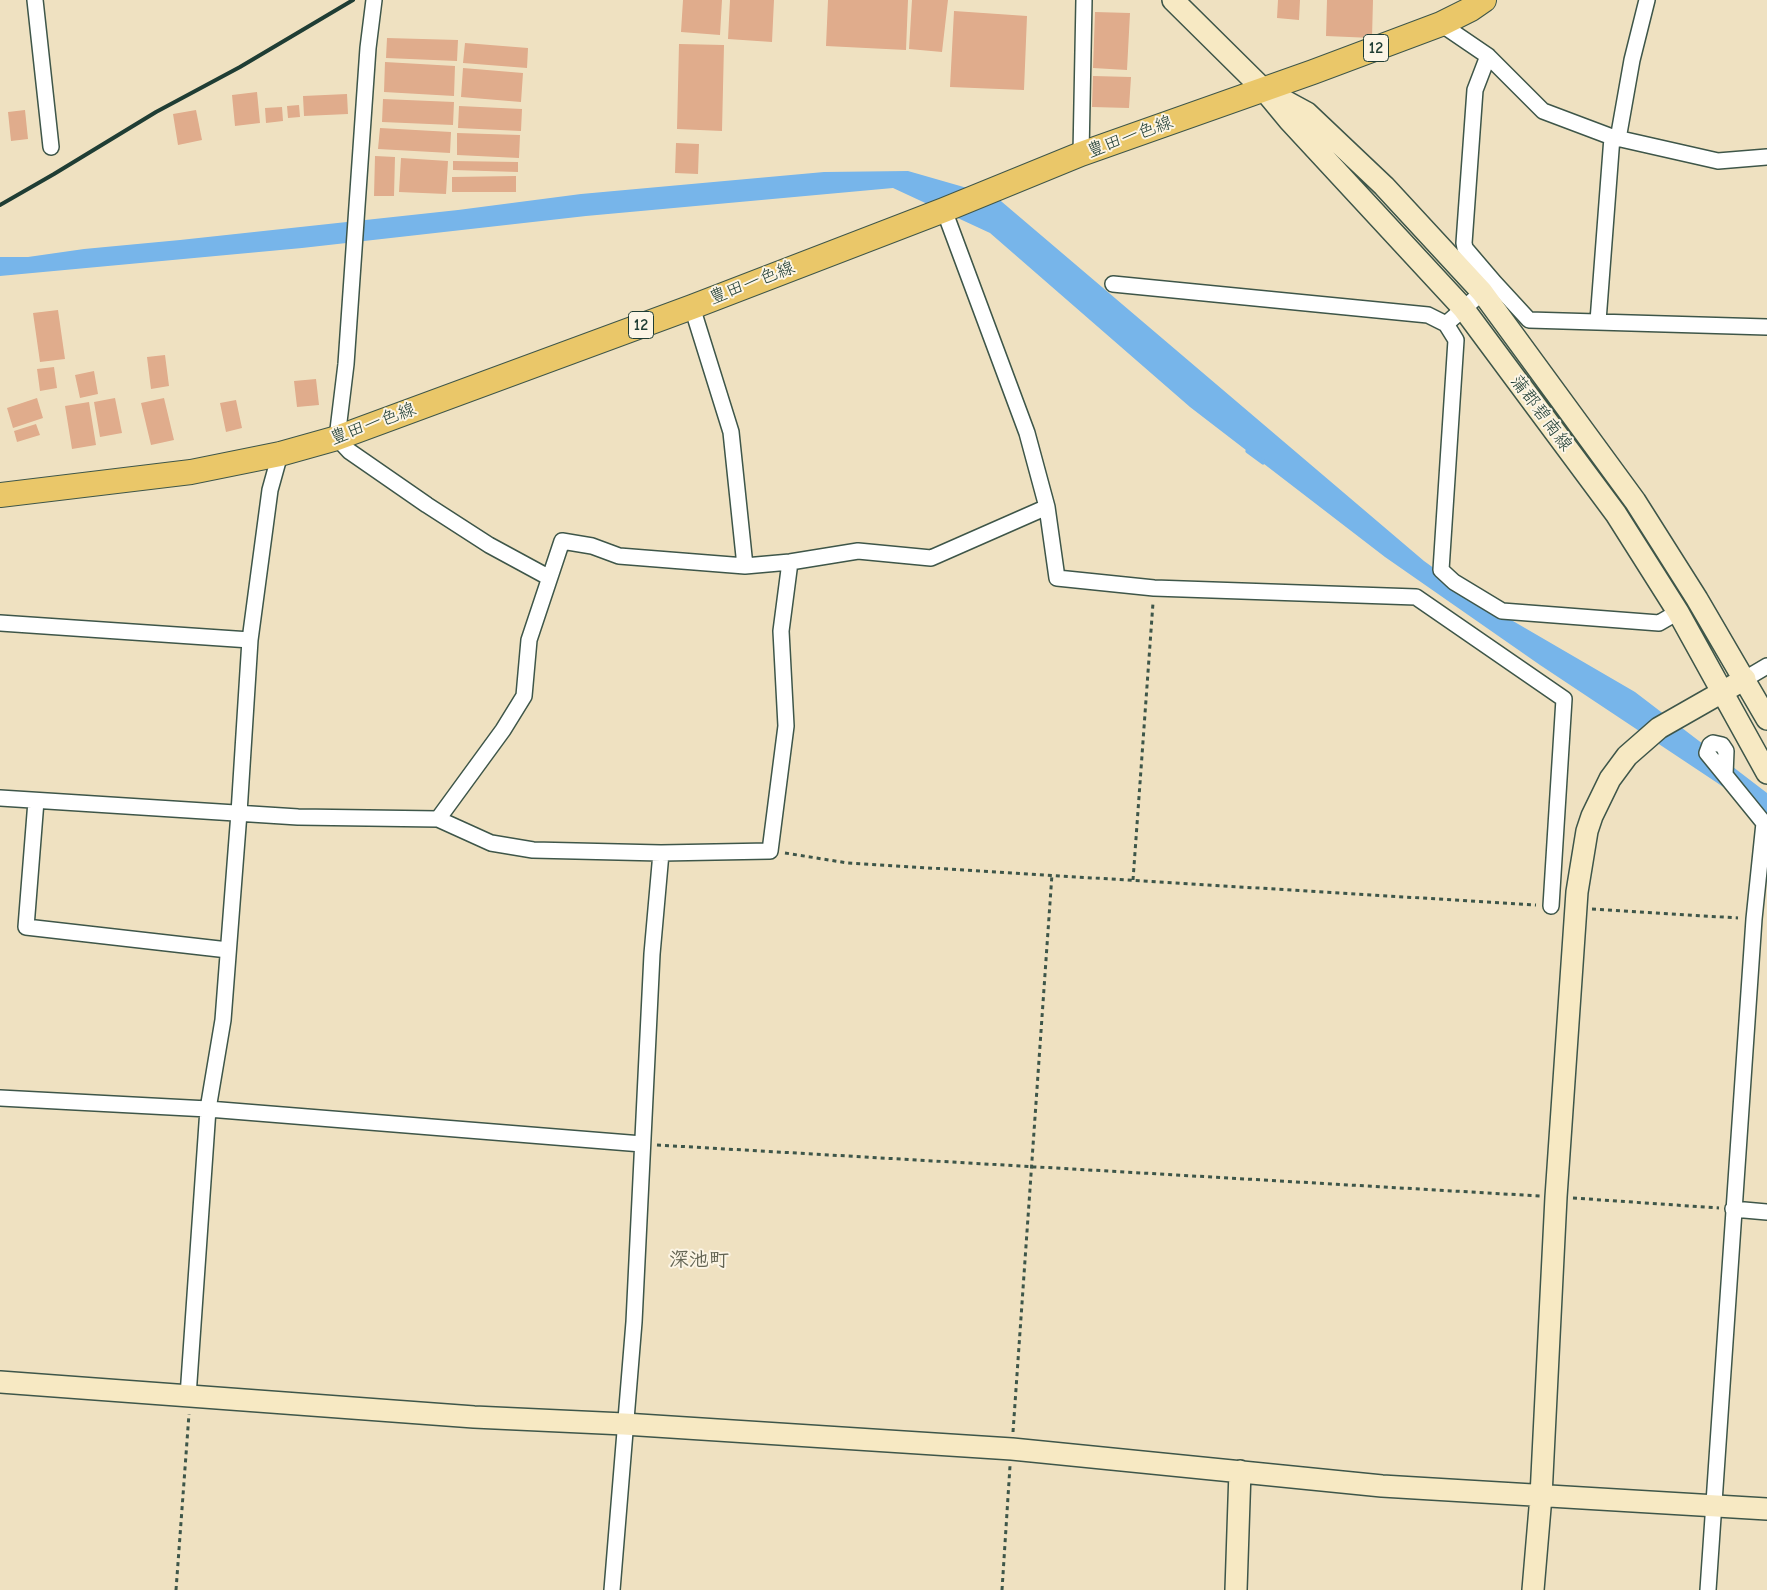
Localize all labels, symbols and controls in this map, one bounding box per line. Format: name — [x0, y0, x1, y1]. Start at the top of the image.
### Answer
road number: 12 — [1364, 34, 1388, 62]
street label: 豊田一色線 — [1084, 111, 1176, 163]
street label: 豊田一色線 — [706, 257, 798, 309]
road number: 12 — [628, 312, 654, 338]
street label: 蒲郡碧南線 — [1505, 371, 1577, 455]
street label: 豊田一色線 — [327, 398, 419, 450]
district label: 深池町 — [669, 1248, 729, 1272]

